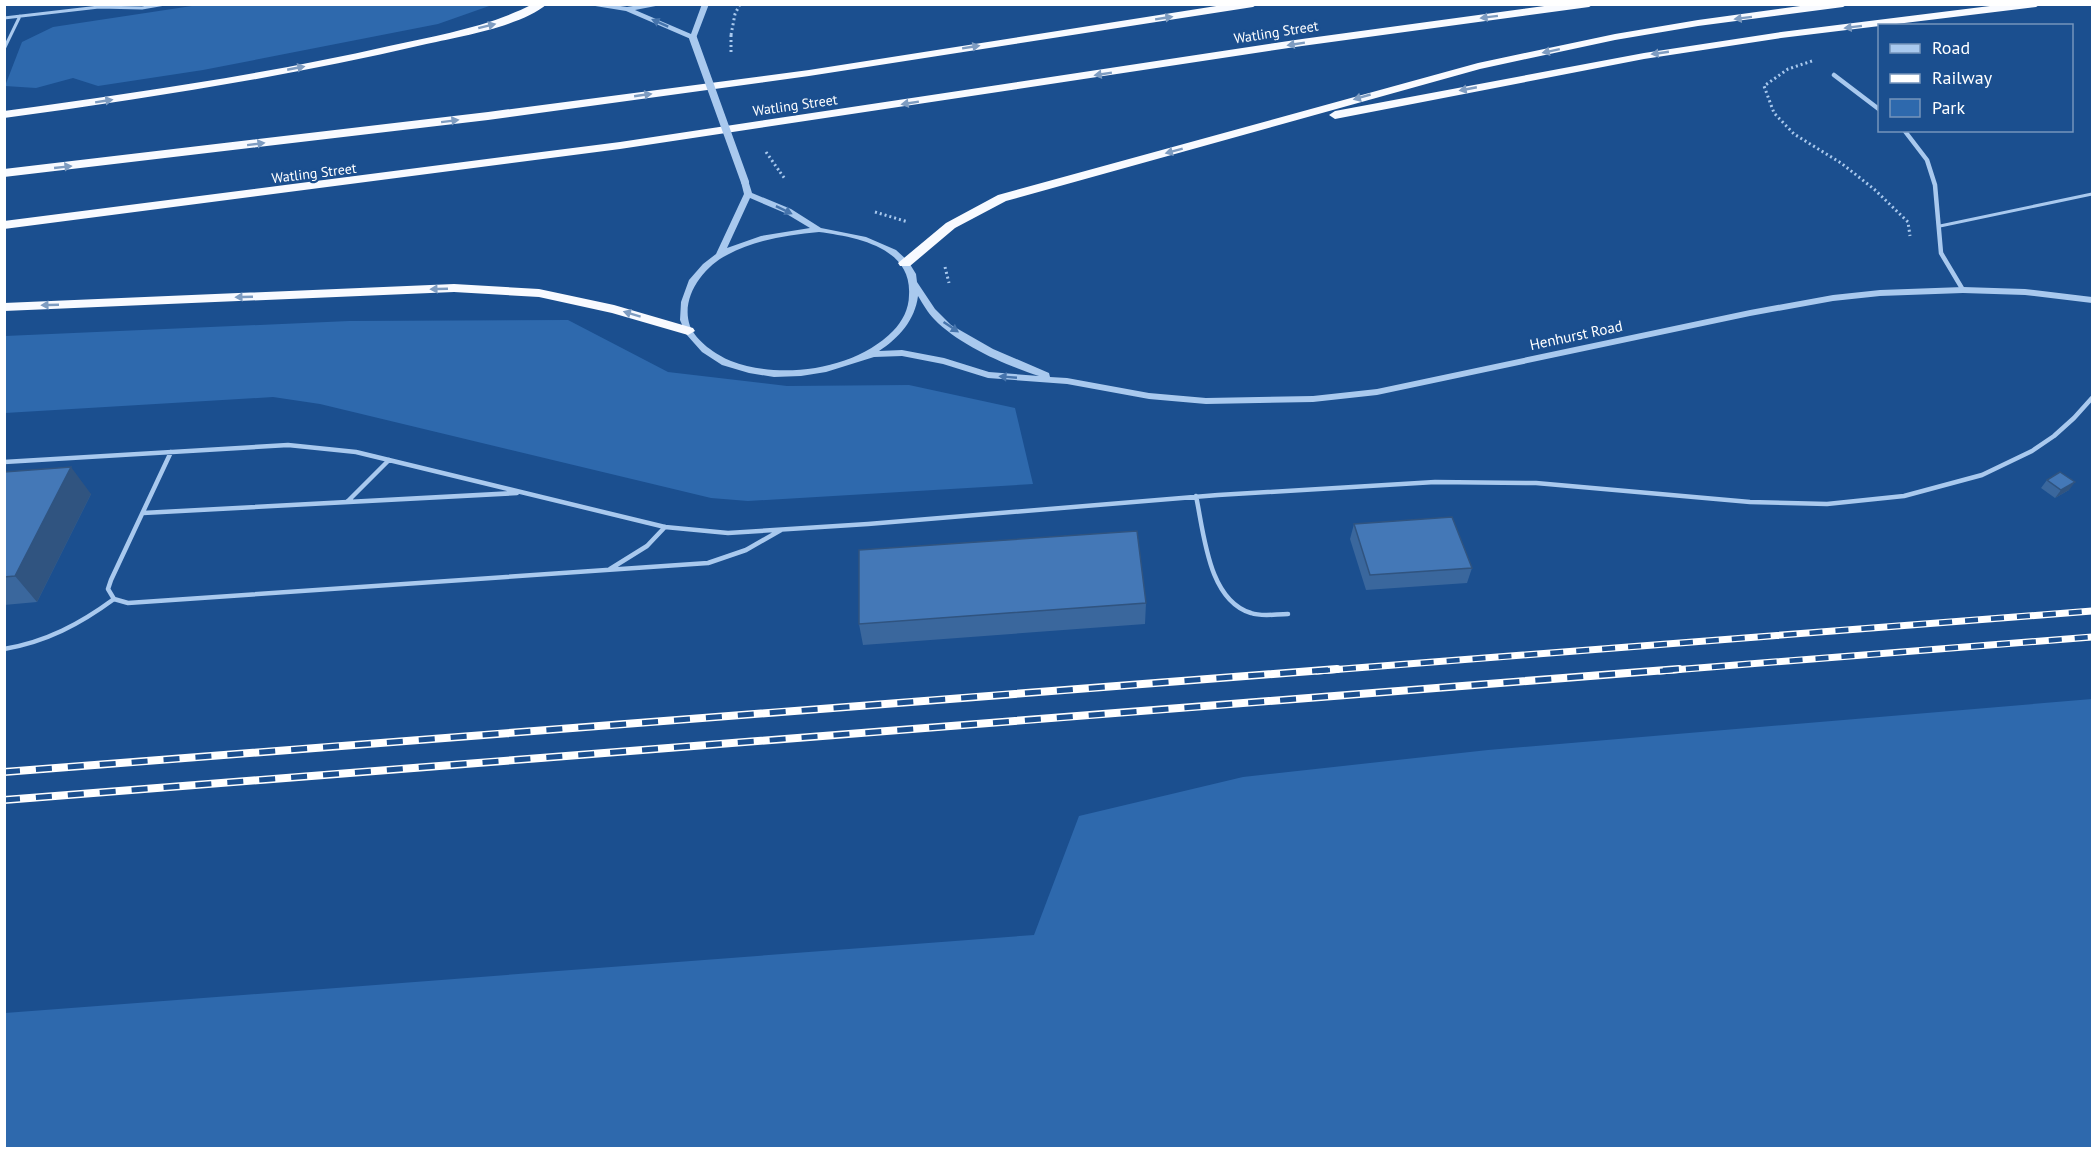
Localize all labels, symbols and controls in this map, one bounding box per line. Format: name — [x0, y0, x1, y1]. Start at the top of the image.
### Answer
one-way arrow — [1479, 12, 1498, 21]
one-way arrow — [1733, 13, 1752, 22]
one-way arrow — [1154, 14, 1173, 23]
street label: Watling Street — [1233, 16, 1320, 48]
one-way arrow — [651, 18, 669, 27]
one-way arrow — [477, 21, 496, 31]
one-way arrow — [1843, 22, 1862, 31]
legend — [1878, 24, 2073, 132]
text: Road — [1932, 36, 1970, 59]
one-way arrow — [1286, 40, 1305, 49]
one-way arrow — [961, 43, 980, 52]
one-way arrow — [1541, 47, 1560, 56]
one-way arrow — [1650, 49, 1669, 58]
one-way arrow — [287, 63, 306, 72]
text: Railway — [1932, 66, 1993, 89]
one-way arrow — [1093, 70, 1112, 79]
one-way arrow — [1459, 85, 1478, 94]
street label: Watling Street — [752, 90, 839, 120]
one-way arrow — [634, 91, 653, 100]
one-way arrow — [1352, 93, 1371, 103]
one-way arrow — [95, 96, 114, 105]
text: Park — [1932, 96, 1965, 119]
one-way arrow — [901, 99, 920, 108]
one-way arrow — [440, 116, 459, 125]
one-way arrow — [247, 140, 266, 149]
one-way arrow — [1165, 147, 1183, 156]
street label: Watling Street — [271, 159, 358, 187]
one-way arrow — [53, 162, 72, 172]
one-way arrow — [776, 206, 793, 215]
one-way arrow — [430, 284, 449, 293]
one-way arrow — [235, 292, 254, 302]
one-way arrow — [40, 300, 59, 310]
one-way arrow — [623, 309, 641, 318]
street label: Henhurst Road — [1528, 316, 1624, 354]
one-way arrow — [943, 321, 959, 332]
one-way arrow — [999, 372, 1018, 381]

